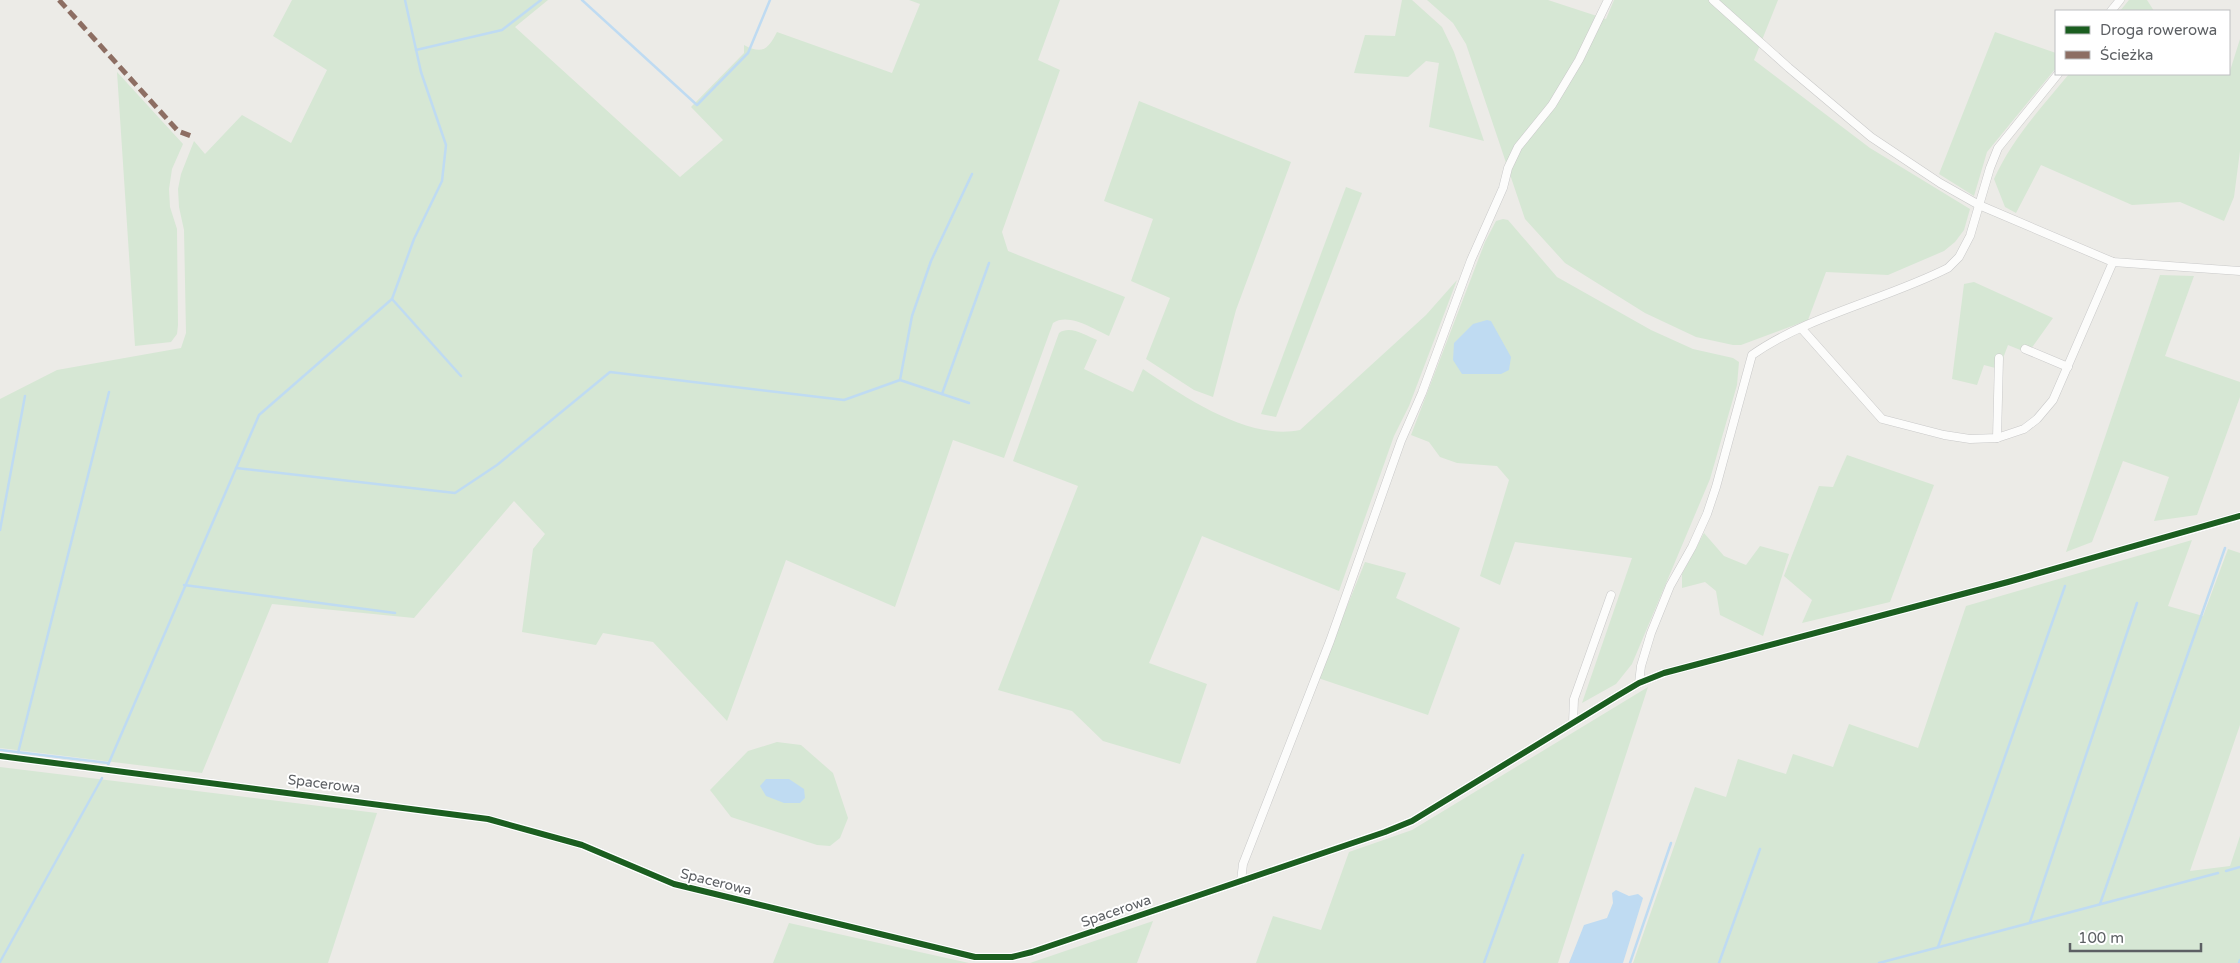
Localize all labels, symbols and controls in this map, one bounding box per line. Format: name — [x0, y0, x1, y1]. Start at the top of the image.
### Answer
legend — [2055, 10, 2230, 75]
text: Droga rowerowa — [2100, 21, 2217, 39]
text: Ścieżka — [2100, 46, 2153, 64]
street label: Spacerowa — [287, 771, 361, 797]
street label: Spacerowa — [679, 865, 753, 899]
street label: Spacerowa — [1079, 891, 1153, 931]
scale bar — [2070, 920, 2201, 952]
text: 100 m — [2078, 929, 2124, 947]

